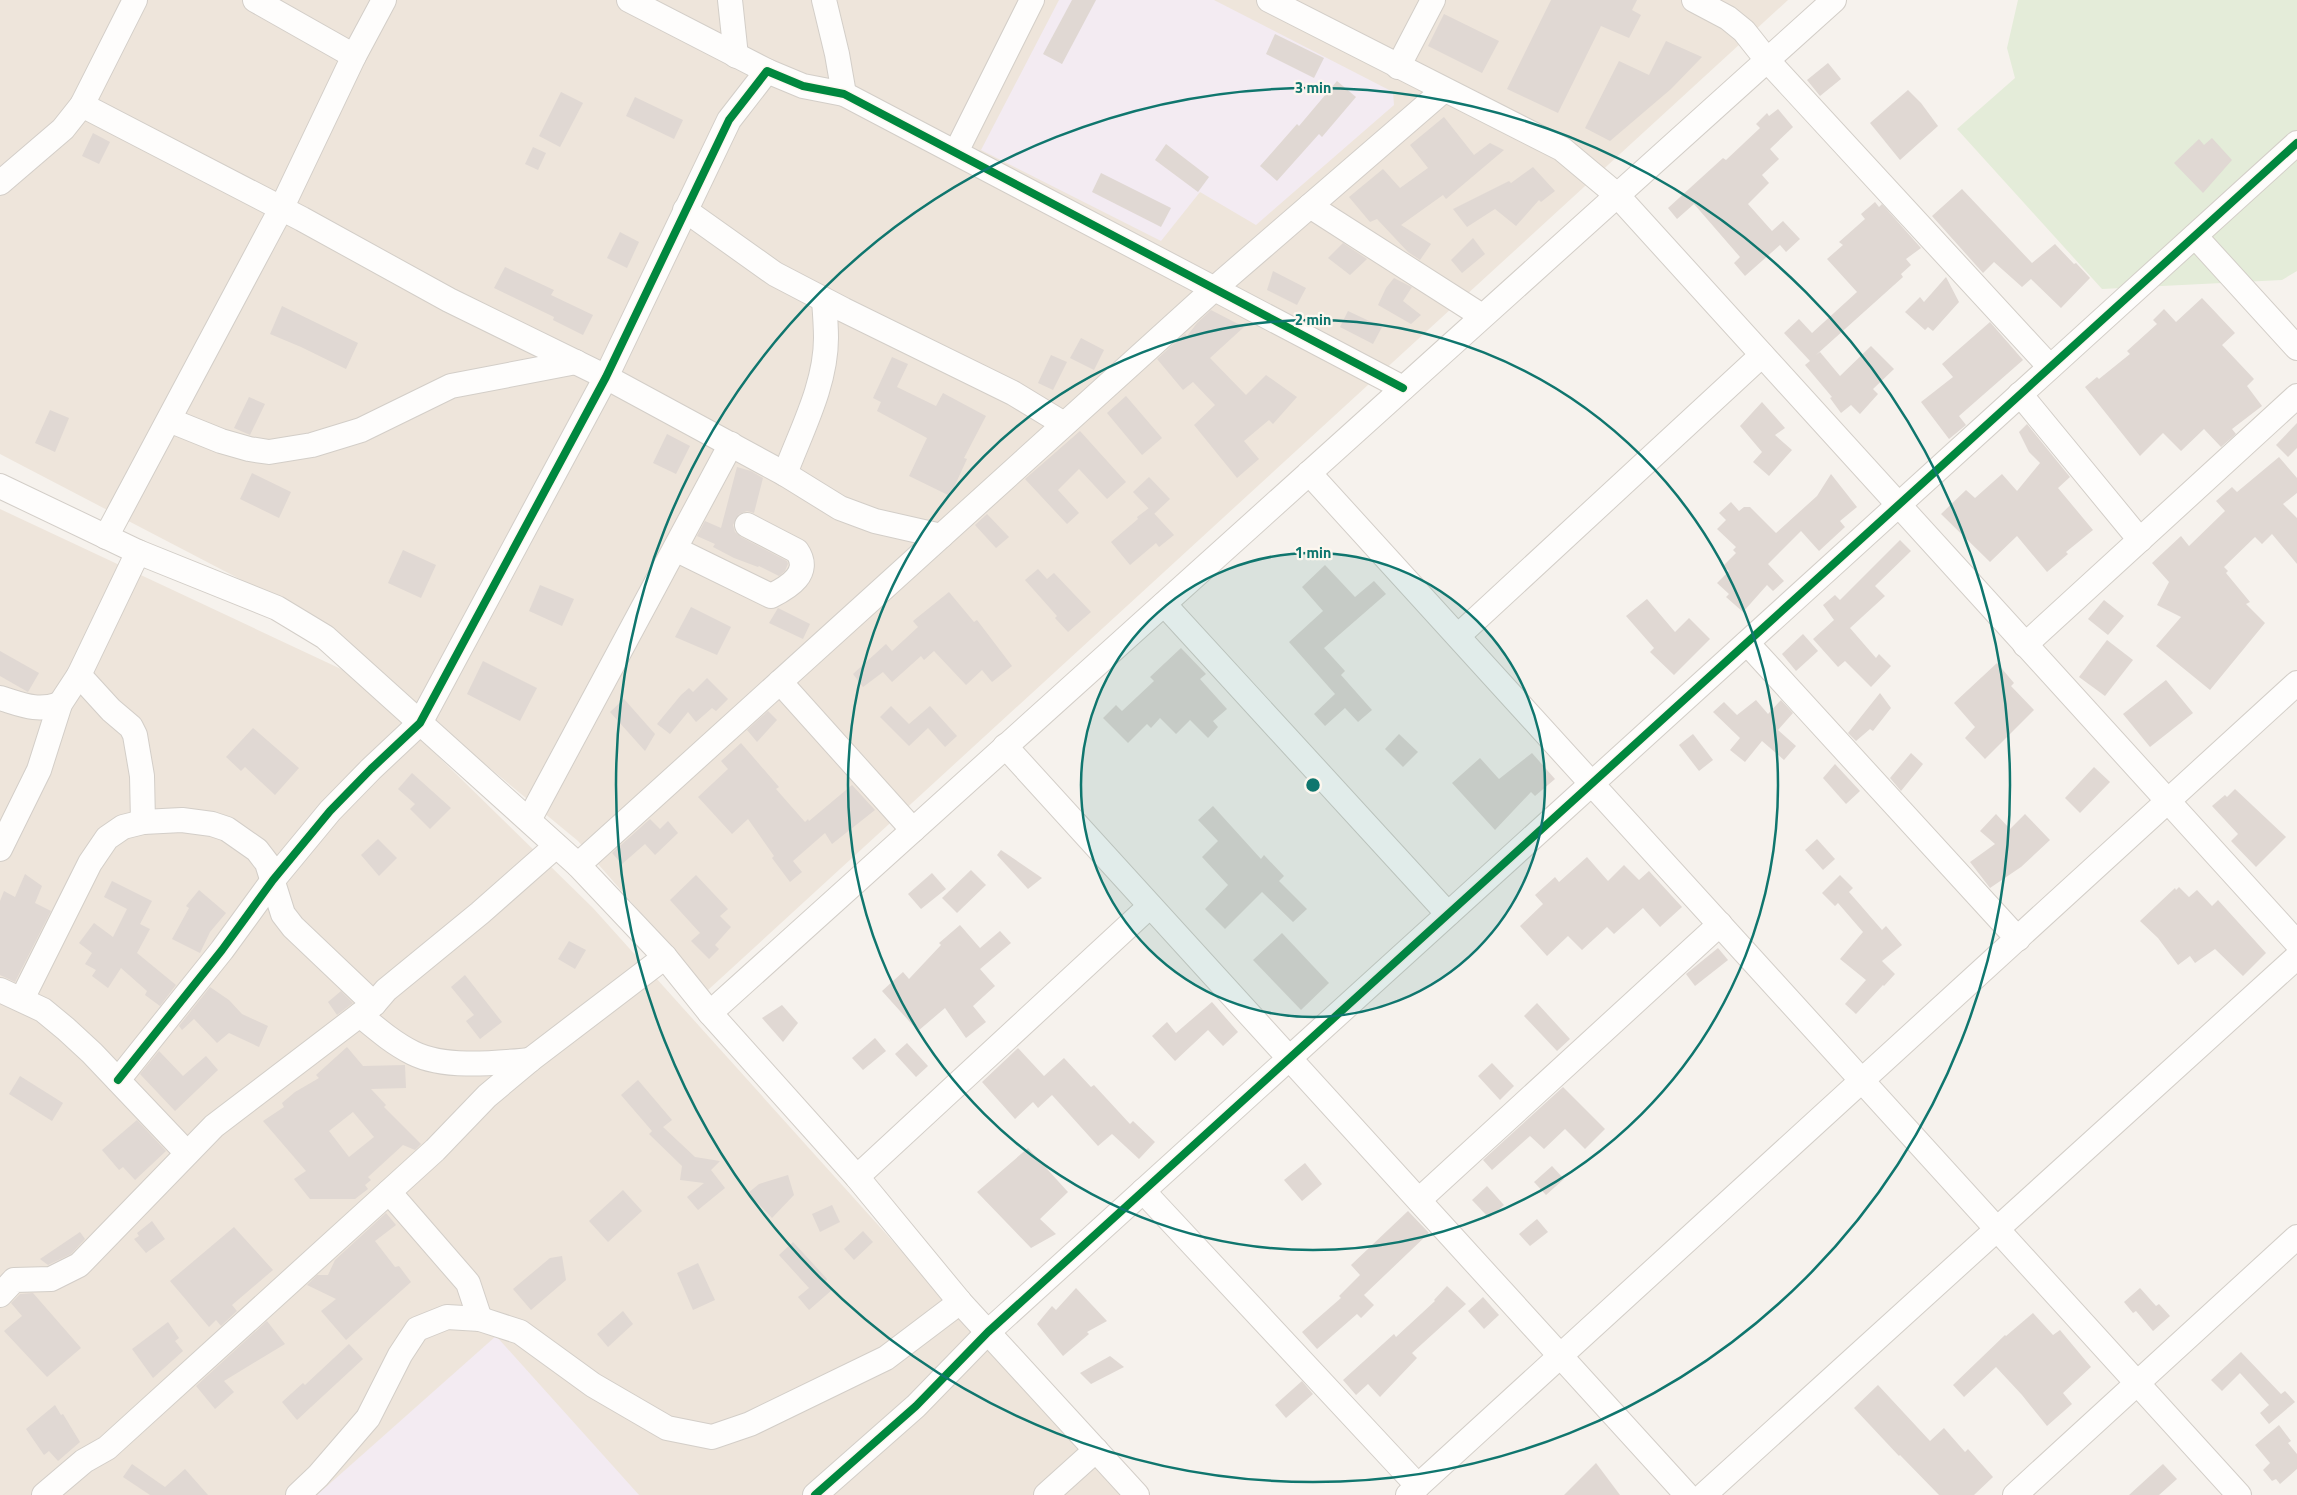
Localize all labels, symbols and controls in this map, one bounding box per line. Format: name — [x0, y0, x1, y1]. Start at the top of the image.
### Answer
text: 3 min — [1295, 76, 1331, 99]
text: 2 min — [1295, 308, 1331, 331]
text: 1 min — [1295, 541, 1331, 564]
centre of rings — [1304, 776, 1322, 794]

